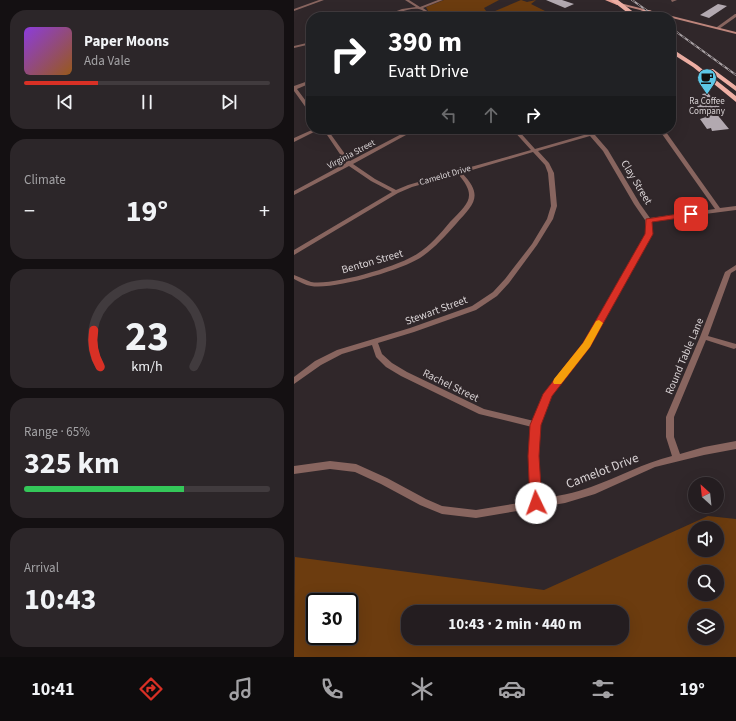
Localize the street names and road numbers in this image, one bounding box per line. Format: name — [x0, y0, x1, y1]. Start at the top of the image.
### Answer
street label: Virginia Street — [325, 136, 378, 173]
street label: Clay Street — [617, 157, 656, 208]
street label: Camelot Drive — [418, 162, 473, 189]
street label: Benton Street — [340, 245, 405, 277]
street label: Stewart Street — [403, 292, 470, 329]
street label: Round Table Lane — [662, 315, 708, 397]
street label: Rachel Street — [420, 365, 482, 406]
street label: Camelot Drive — [563, 449, 641, 493]

